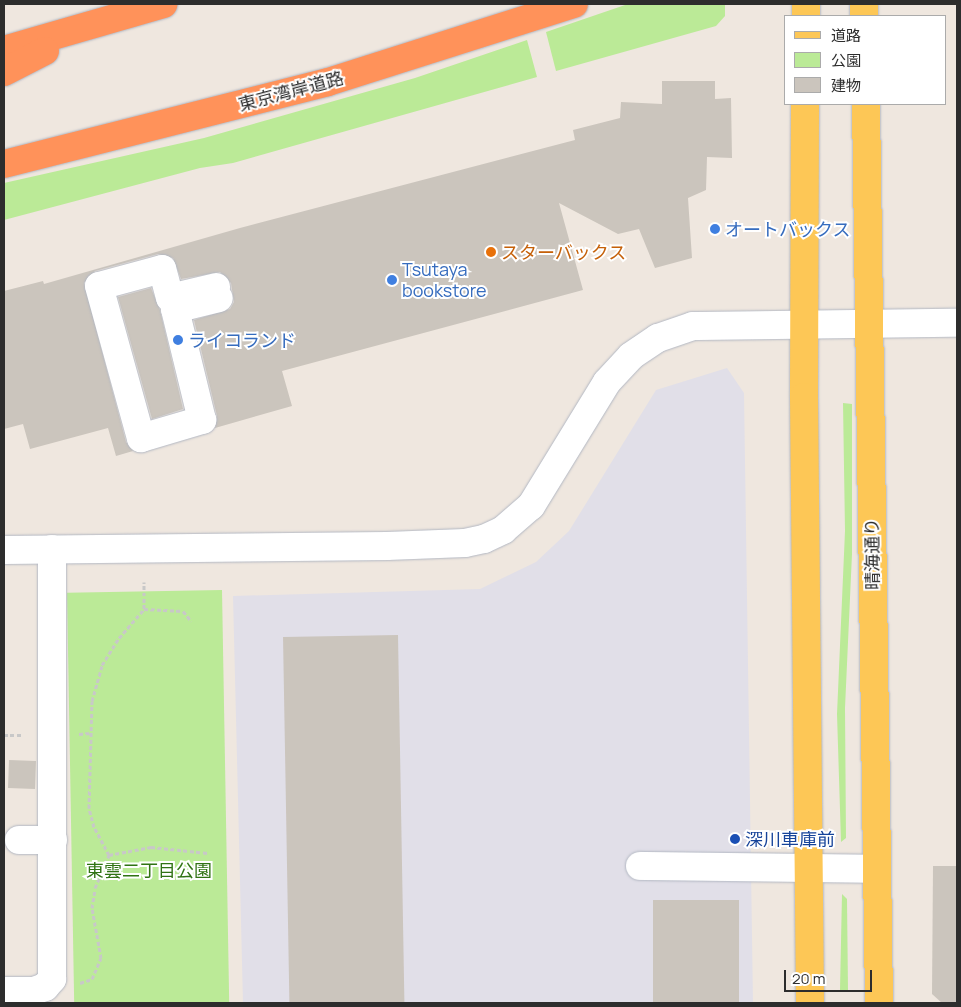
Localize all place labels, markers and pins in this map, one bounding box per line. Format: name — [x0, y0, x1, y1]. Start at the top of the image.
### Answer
place label: オートバックス — [725, 218, 851, 240]
marker: オートバックス — [709, 223, 721, 235]
place label: スターバックス — [501, 241, 627, 263]
marker: スターバックス — [485, 246, 497, 258]
place label: Tsutaya bookstore — [402, 259, 486, 302]
marker: Tsutaya bookstore — [386, 274, 398, 286]
place label: ライコランド — [188, 329, 296, 351]
marker: ライコランド — [172, 334, 184, 346]
place label: 深川車庫前 — [745, 828, 835, 850]
marker: 深川車庫前 — [729, 833, 741, 845]

